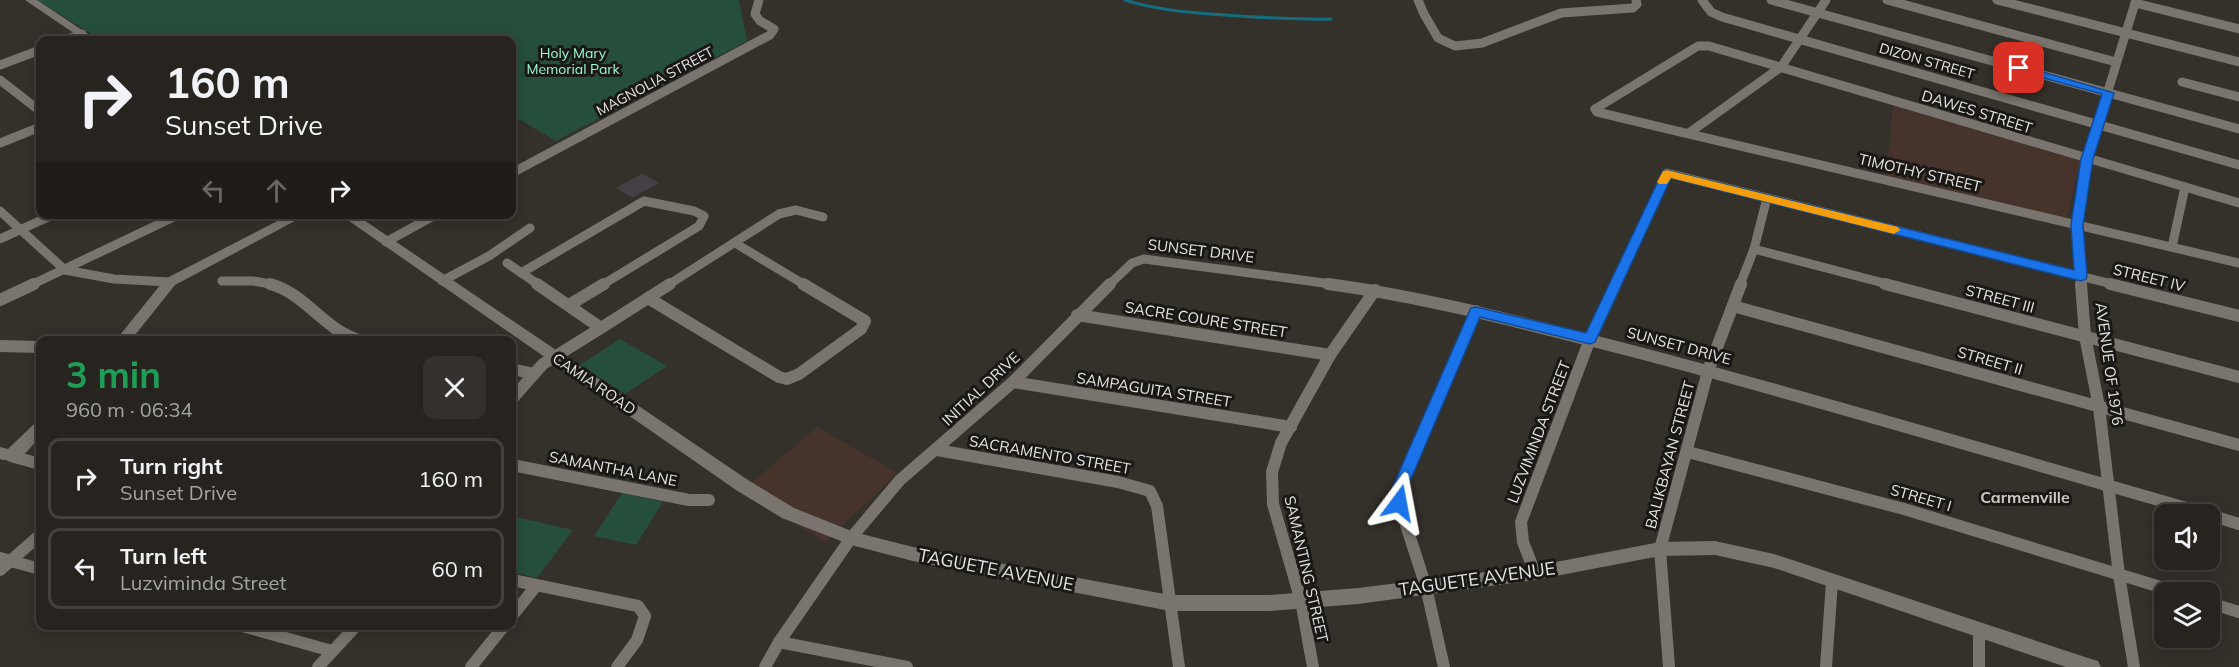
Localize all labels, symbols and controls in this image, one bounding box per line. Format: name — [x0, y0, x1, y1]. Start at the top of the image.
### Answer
street label: DIZON STREET — [1877, 39, 1977, 83]
street label: MAGNOLIA STREET — [593, 42, 717, 120]
pin — [1993, 42, 2044, 93]
park label: Holy Mary Memorial Park — [526, 44, 620, 78]
icon: arrive — [2002, 51, 2035, 84]
text: 160 m — [165, 56, 290, 109]
icon: right — [66, 60, 144, 138]
street label: DAWES STREET — [1919, 86, 2035, 137]
text: Sunset Drive — [165, 108, 323, 142]
street label: TIMOTHY STREET — [1857, 149, 1983, 196]
icon: left — [197, 174, 230, 207]
icon: ahead — [260, 174, 293, 207]
icon: right — [323, 174, 356, 207]
street label: SUNSET DRIVE — [1147, 235, 1256, 266]
street label: STREET IV — [2111, 259, 2188, 296]
street label: STREET III — [1964, 280, 2037, 317]
street label: SACRE COURE STREET — [1124, 297, 1289, 342]
street label: AVENUE OF 1976 — [2091, 301, 2128, 427]
street label: SUNSET DRIVE — [1625, 322, 1734, 369]
street label: STREET II — [1955, 342, 2025, 379]
street label: INITIAL DRIVE — [938, 348, 1024, 430]
street label: CAMIA ROAD — [549, 349, 640, 418]
text: 3 min — [66, 352, 161, 397]
button: close — [423, 356, 486, 419]
street label: LUZVIMINDA STREET — [1503, 358, 1574, 506]
street label: SAMPAGUITA STREET — [1075, 368, 1233, 411]
street label: BALIKBAYAN STREET — [1641, 379, 1698, 531]
text: 960 m · 06:34 — [66, 397, 192, 422]
street label: SACRAMENTO STREET — [968, 431, 1132, 478]
street label: SAMANTHA LANE — [548, 447, 679, 490]
text: Turn right — [120, 452, 223, 480]
icon: right — [69, 462, 102, 495]
text: 160 m — [418, 465, 483, 493]
position arrow — [1367, 471, 1431, 535]
text: Sunset Drive — [120, 480, 237, 505]
street label: STREET I — [1888, 480, 1954, 515]
district label: Carmenville — [1980, 487, 2070, 507]
street label: SAMANTING STREET — [1280, 494, 1333, 644]
map controls — [2154, 504, 2220, 648]
button: sound — [2154, 504, 2220, 570]
text: Turn left — [120, 542, 207, 570]
street label: TAGUETE AVENUE — [916, 543, 1076, 596]
icon: left — [69, 552, 102, 585]
text: 60 m — [432, 555, 483, 583]
street label: TAGUETE AVENUE — [1397, 556, 1557, 601]
text: Luzviminda Street — [120, 570, 286, 595]
button: layers — [2154, 582, 2220, 648]

